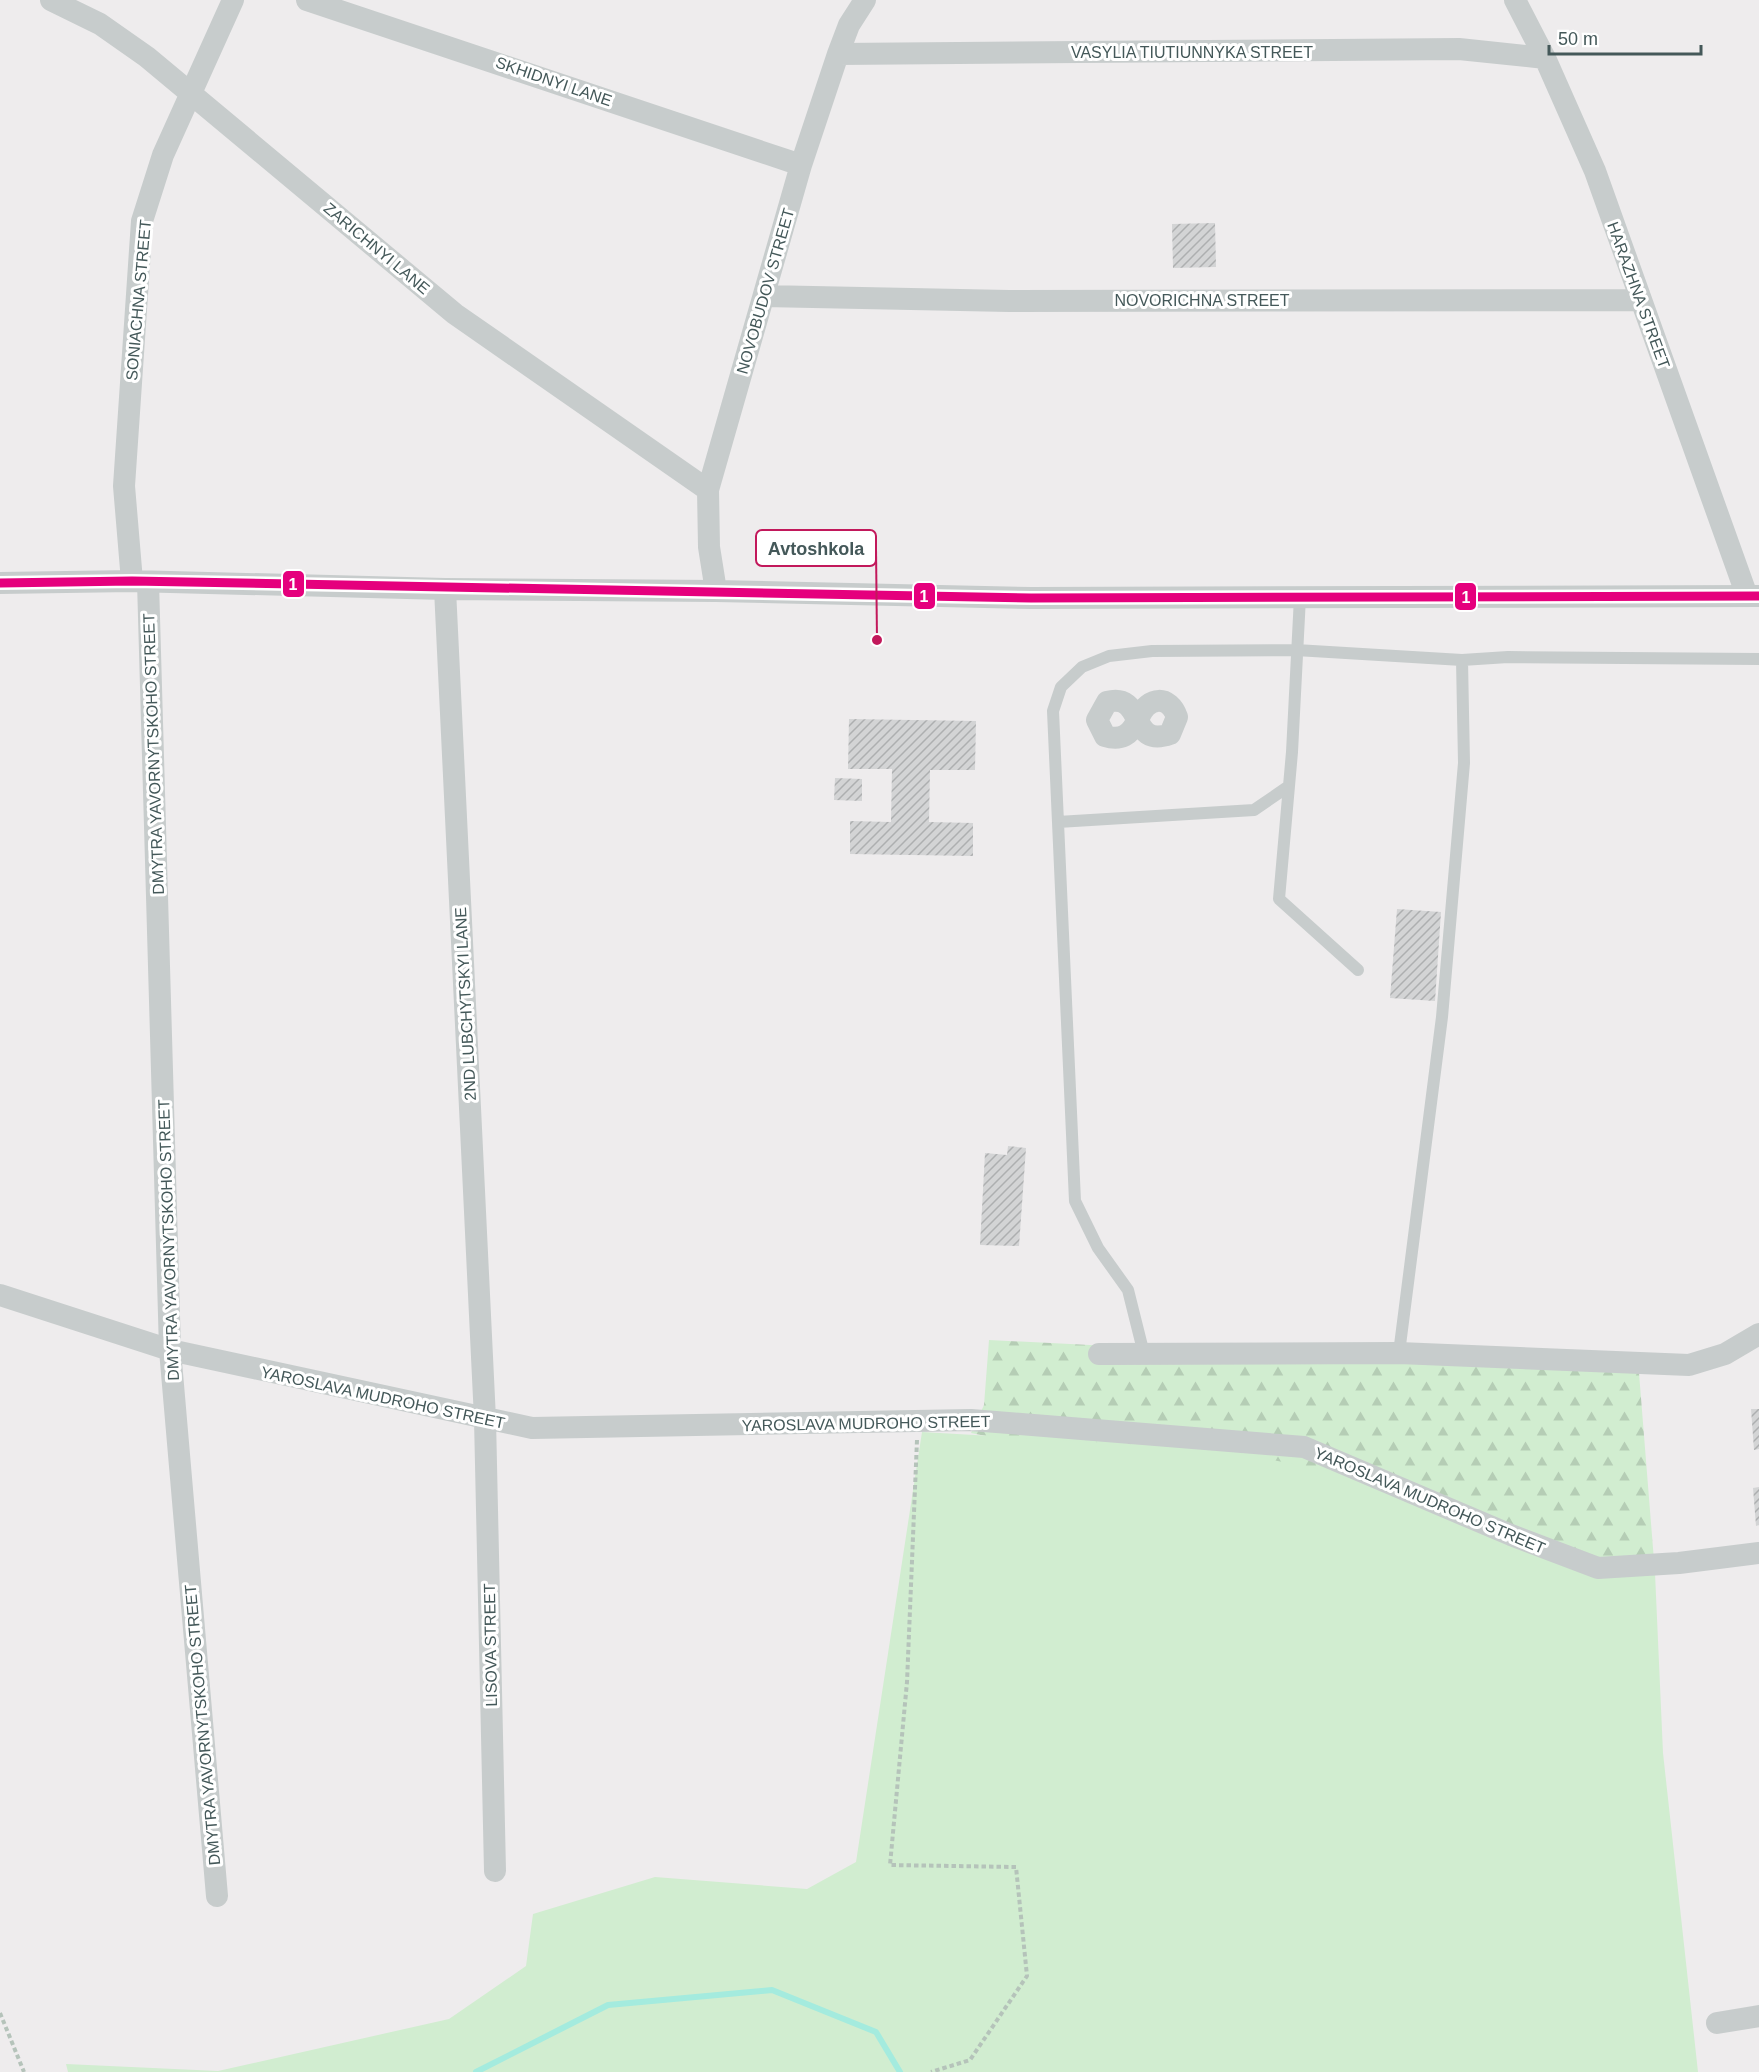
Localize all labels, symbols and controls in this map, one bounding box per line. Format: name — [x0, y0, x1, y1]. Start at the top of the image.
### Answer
scale bar — [1549, 18, 1700, 56]
text: 50 m — [1558, 29, 1598, 49]
street label: VASYLIA TIUTIUNNYKA STREET — [1071, 44, 1313, 61]
street label: SKHIDNYI LANE — [493, 54, 614, 109]
street label: ZARICHNYI LANE — [320, 199, 433, 297]
street label: NOVOBUDOV STREET — [734, 206, 797, 376]
street label: SONIACHNA STREET — [123, 218, 154, 381]
street label: HARAZHNA STREET — [1604, 220, 1673, 371]
street label: NOVORICHNA STREET — [1114, 292, 1290, 309]
callout: Avtoshkola — [756, 530, 876, 566]
text: Avtoshkola — [768, 539, 865, 559]
line badge: 1 — [282, 570, 305, 598]
text: 1 — [289, 576, 298, 593]
line badge: 1 — [913, 582, 936, 610]
line badge: 1 — [1454, 582, 1477, 611]
text: 1 — [920, 588, 929, 605]
text: 1 — [1462, 589, 1471, 606]
street label: DMYTRA YAVORNYTSKOHO STREET — [140, 613, 167, 895]
street label: 2ND LUBCHYTSKYI LANE — [452, 907, 479, 1101]
street label: DMYTRA YAVORNYTSKOHO STREET — [155, 1099, 182, 1381]
street label: YAROSLAVA MUDROHO STREET — [259, 1363, 507, 1432]
street label: YAROSLAVA MUDROHO STREET — [741, 1413, 991, 1434]
street label: YAROSLAVA MUDROHO STREET — [1312, 1444, 1548, 1557]
street label: LISOVA STREET — [481, 1583, 500, 1707]
street label: DMYTRA YAVORNYTSKOHO STREET — [182, 1584, 223, 1866]

